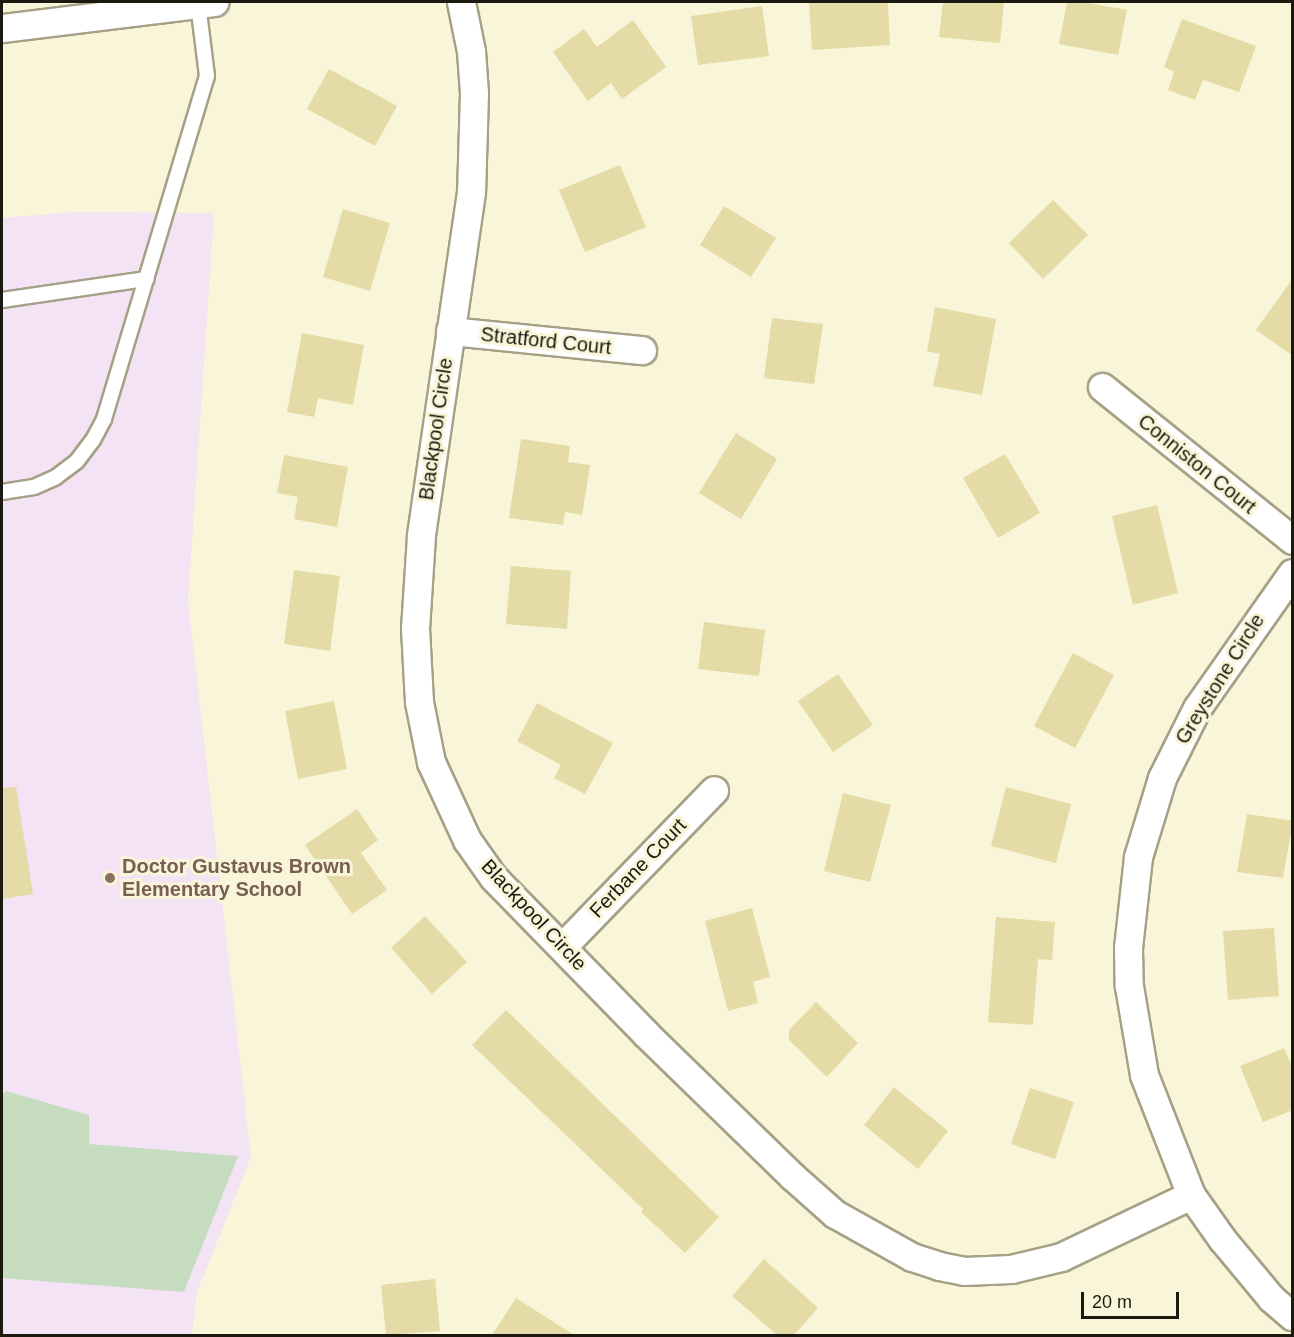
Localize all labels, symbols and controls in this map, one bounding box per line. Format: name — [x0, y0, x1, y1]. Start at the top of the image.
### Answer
street label: Stratford Court — [480, 322, 612, 360]
street label: Blackpool Circle — [414, 356, 458, 502]
street label: Conniston Court — [1133, 409, 1261, 519]
street label: Greystone Circle — [1170, 609, 1270, 749]
street label: Ferbane Court — [585, 813, 691, 923]
street label: Blackpool Circle — [476, 854, 592, 976]
place label: Doctor Gustavus Brown Elementary School — [122, 855, 351, 902]
marker: Doctor Gustavus Brown Elementary School — [103, 871, 117, 885]
scale bar — [1084, 1280, 1182, 1318]
text: 20 m — [1092, 1292, 1132, 1312]

